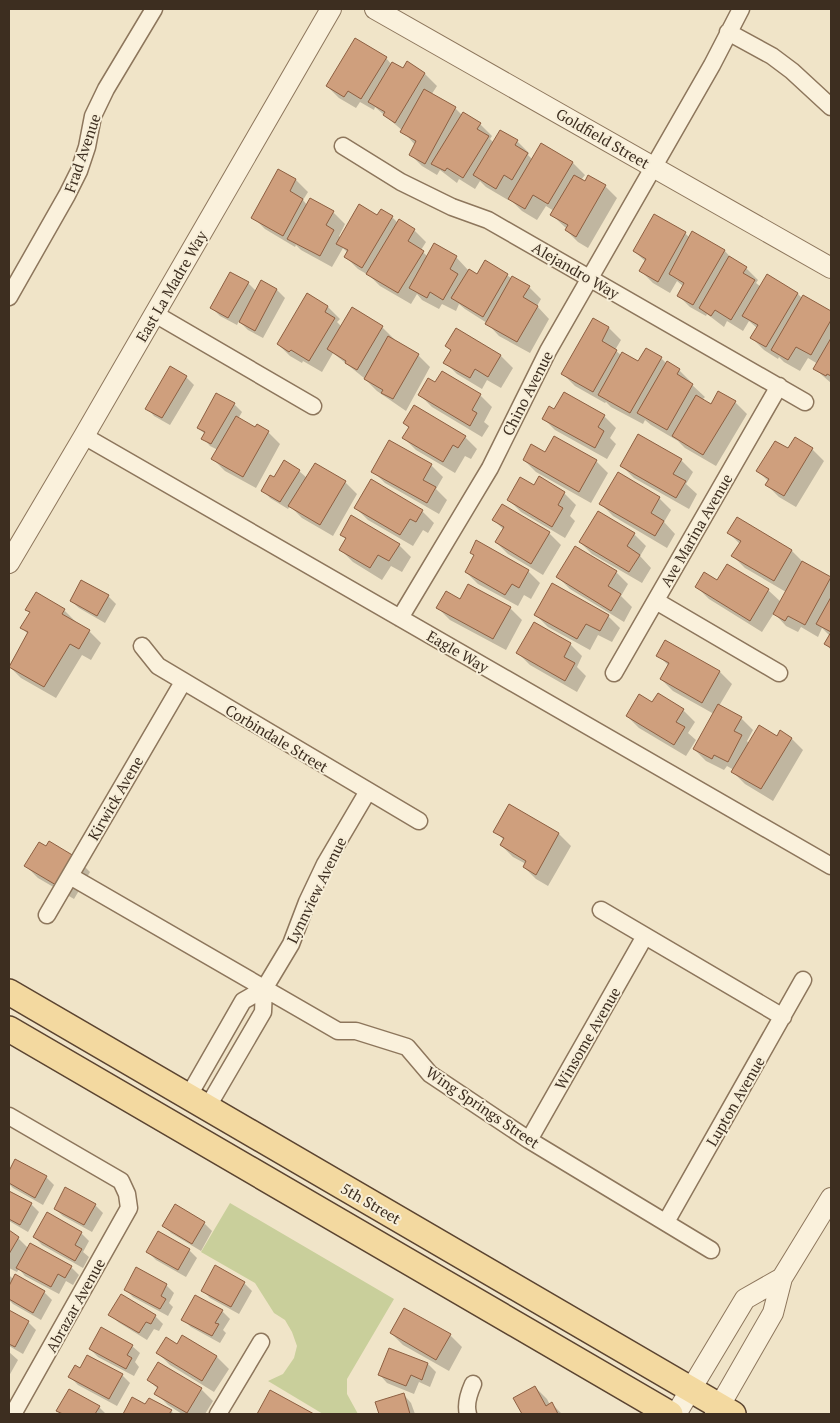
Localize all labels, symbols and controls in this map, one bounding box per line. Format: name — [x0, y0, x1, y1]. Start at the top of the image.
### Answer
street label: Goldfield Street — [553, 103, 654, 173]
street label: Frad Avenue — [59, 111, 105, 195]
street label: East La Madre Way — [131, 226, 211, 345]
street label: Alejandro Way — [529, 237, 624, 303]
street label: Chino Avenue — [497, 347, 557, 439]
street label: Ave Marina Avenue — [655, 470, 737, 590]
street label: Eagle Way — [424, 625, 493, 677]
street label: Corbindale Street — [222, 699, 332, 777]
street label: Kirwick Avene — [83, 752, 147, 844]
street label: Lynnview Avenue — [282, 834, 350, 946]
street label: Winsome Avenue — [550, 983, 624, 1093]
street label: Lupton Avenue — [701, 1053, 769, 1149]
street label: Wing Springs Street — [422, 1062, 544, 1153]
street label: 5th Street — [337, 1178, 405, 1228]
street label: Abrazar Avenue — [41, 1254, 109, 1356]

